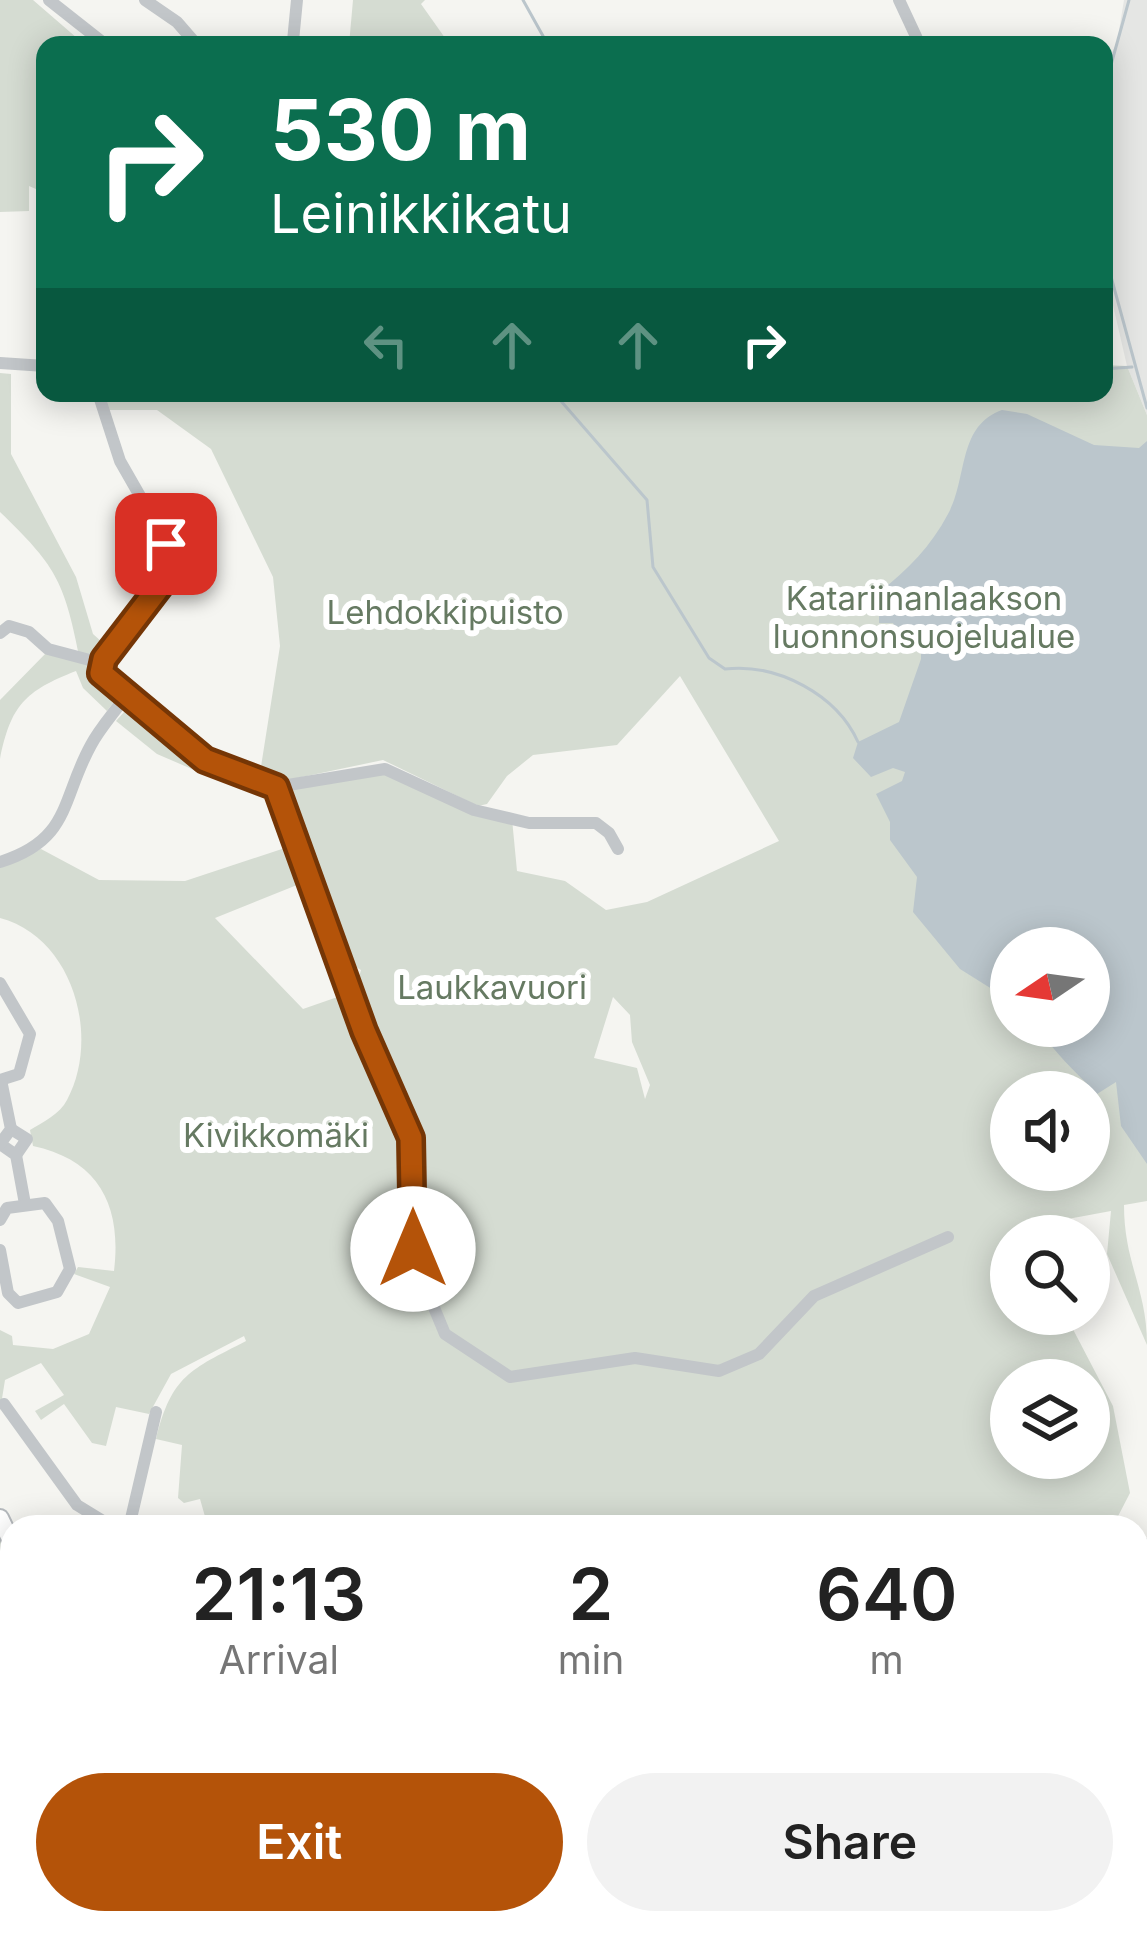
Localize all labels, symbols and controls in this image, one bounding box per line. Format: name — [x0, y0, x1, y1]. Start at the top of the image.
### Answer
text: 530 m — [270, 79, 531, 180]
icon: right — [72, 84, 228, 240]
text: Leinikkikatu — [270, 181, 572, 246]
icon: left — [353, 312, 419, 378]
icon: ahead — [479, 312, 545, 378]
icon: ahead — [605, 312, 671, 378]
icon: right — [731, 312, 797, 378]
pin — [115, 493, 217, 595]
icon: arrive — [133, 511, 199, 577]
park label: Katariinanlaakson luonnonsuojelualue — [773, 578, 1075, 656]
park label: Lehdokkipuisto — [326, 592, 564, 632]
north arrow — [990, 927, 1110, 1047]
map controls — [990, 927, 1110, 1479]
park label: Laukkavuori — [397, 967, 587, 1007]
button: sound — [990, 1071, 1110, 1191]
park label: Kivikkomäki — [183, 1115, 369, 1155]
position arrow — [350, 1186, 476, 1312]
button: search — [990, 1215, 1110, 1335]
button: layers — [990, 1359, 1110, 1479]
text: 21:13 — [192, 1550, 366, 1637]
text: 2 — [569, 1550, 613, 1637]
text: 640 — [816, 1550, 957, 1637]
text: Arrival — [219, 1636, 339, 1683]
text: min — [558, 1636, 624, 1683]
text: m — [870, 1636, 904, 1683]
button: Exit — [36, 1773, 563, 1911]
button: Share — [587, 1773, 1113, 1911]

